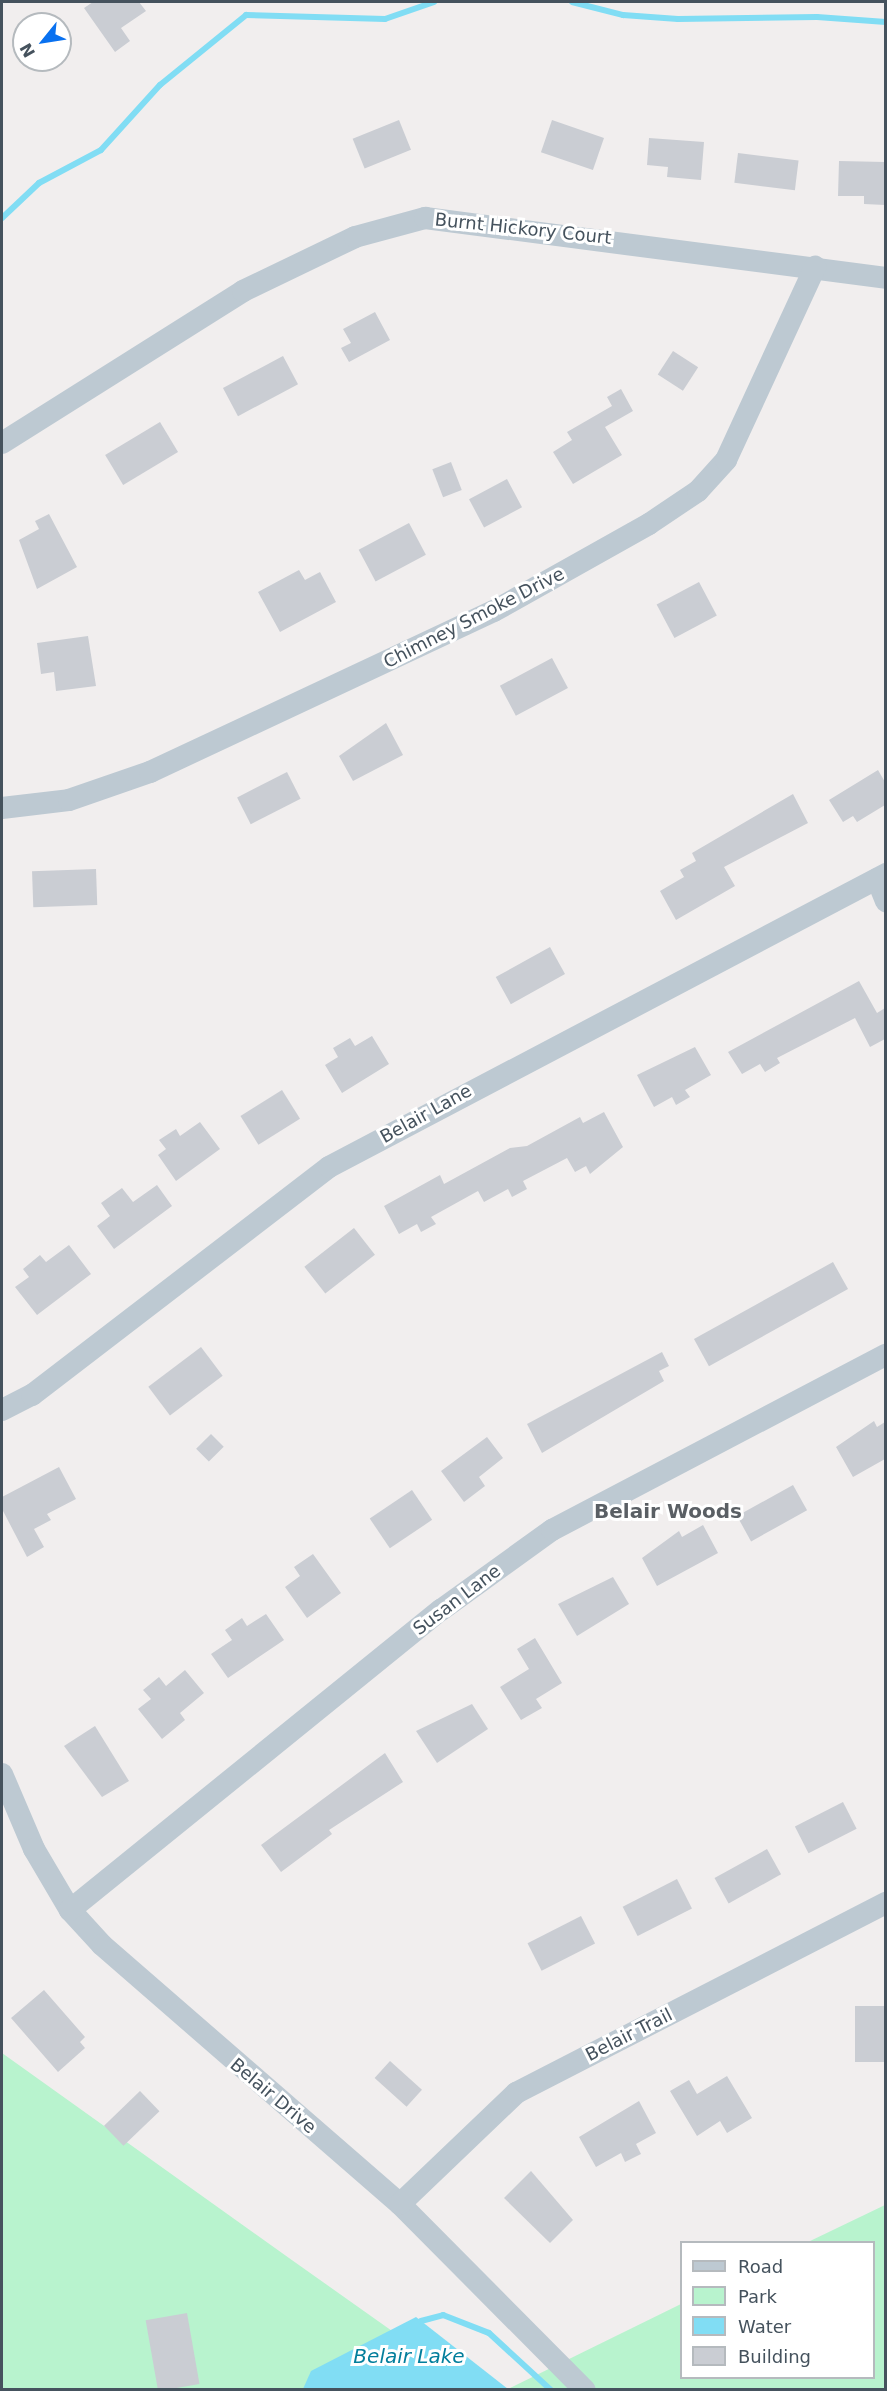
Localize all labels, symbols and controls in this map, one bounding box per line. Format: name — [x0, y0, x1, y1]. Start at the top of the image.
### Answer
north arrow — [12, 12, 72, 72]
text: N — [16, 40, 39, 61]
street label: Burnt Hickory Court — [434, 209, 612, 249]
street label: Chimney Smoke Drive — [380, 563, 568, 673]
street label: Belair Lane — [377, 1080, 475, 1148]
district label: Belair Woods — [594, 1499, 742, 1523]
street label: Susan Lane — [409, 1560, 505, 1640]
street label: Belair Trail — [582, 2004, 676, 2066]
street label: Belair Drive — [226, 2054, 320, 2138]
legend — [680, 2241, 875, 2379]
text: Road — [738, 2256, 783, 2277]
text: Park — [738, 2286, 777, 2307]
text: Water — [738, 2316, 791, 2337]
water label: Belair Lake — [353, 2344, 465, 2368]
text: Building — [738, 2346, 811, 2367]

